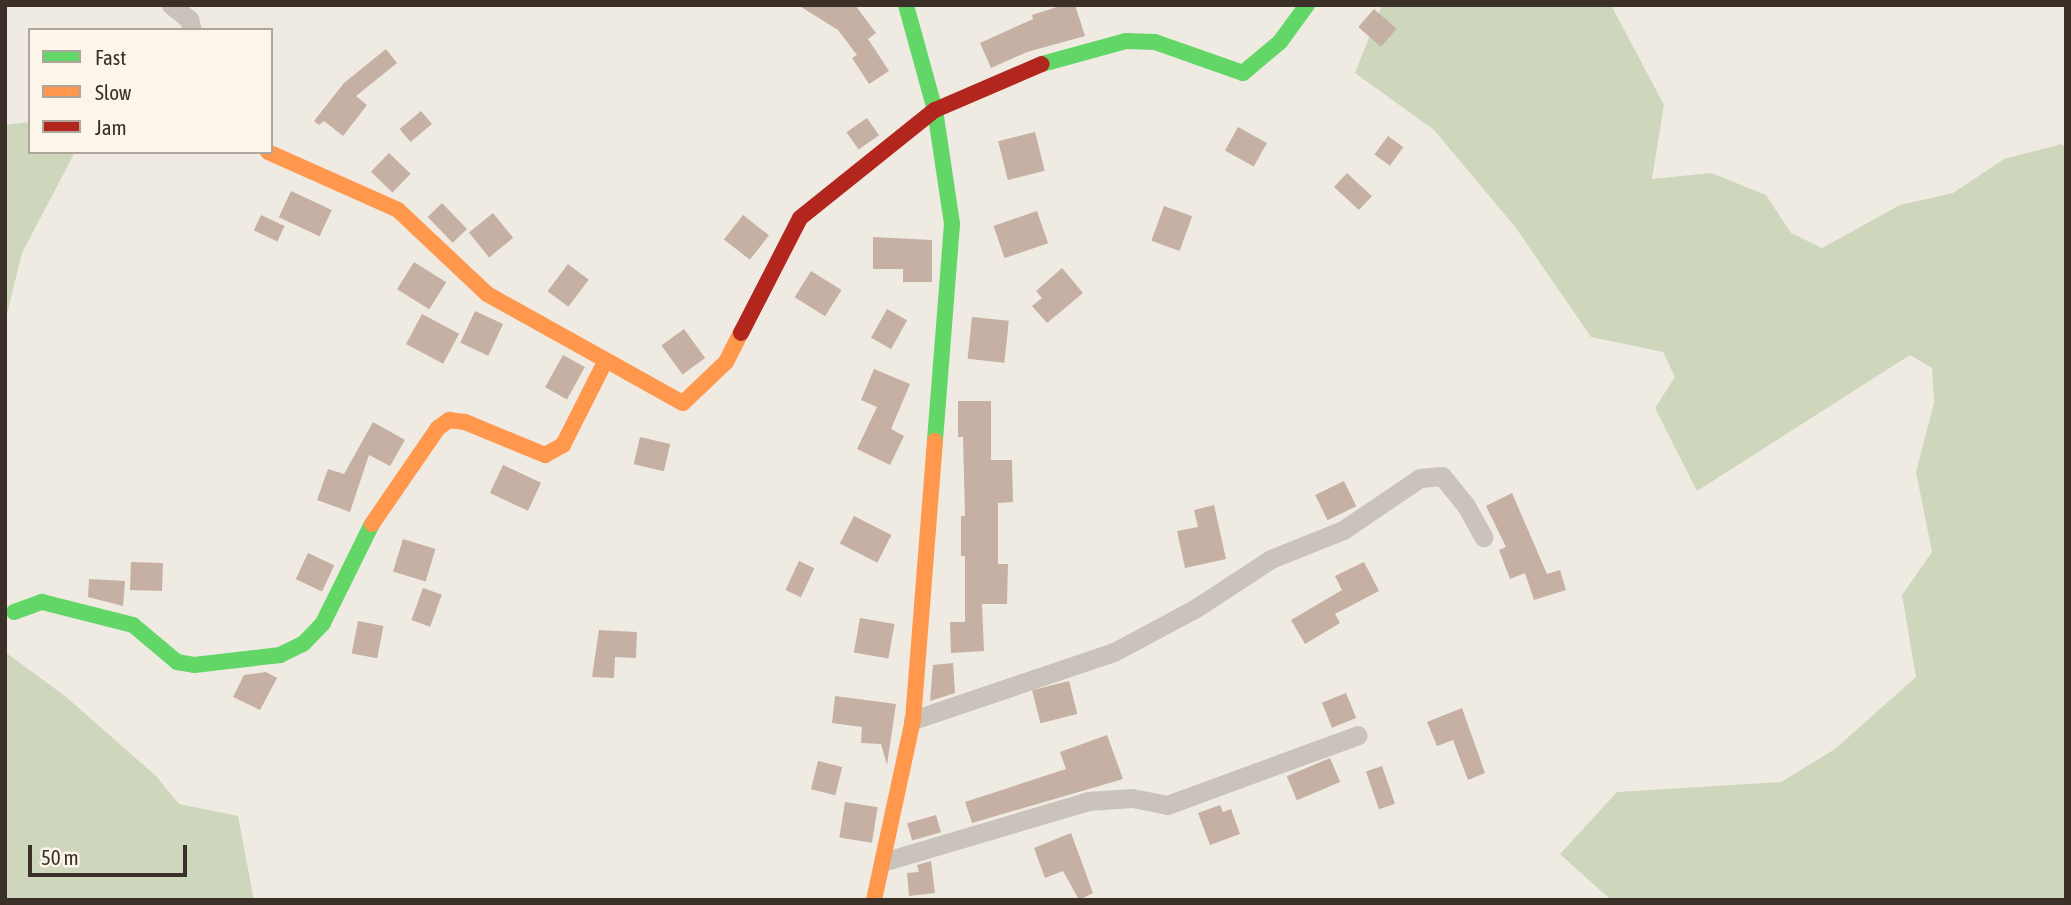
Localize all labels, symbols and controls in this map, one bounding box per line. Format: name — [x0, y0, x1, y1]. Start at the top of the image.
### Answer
legend — [28, 28, 273, 154]
text: Fast — [95, 45, 126, 69]
text: Slow — [95, 80, 131, 104]
text: Jam — [95, 115, 127, 139]
scale bar — [32, 832, 191, 876]
text: 50 m — [41, 845, 79, 869]

